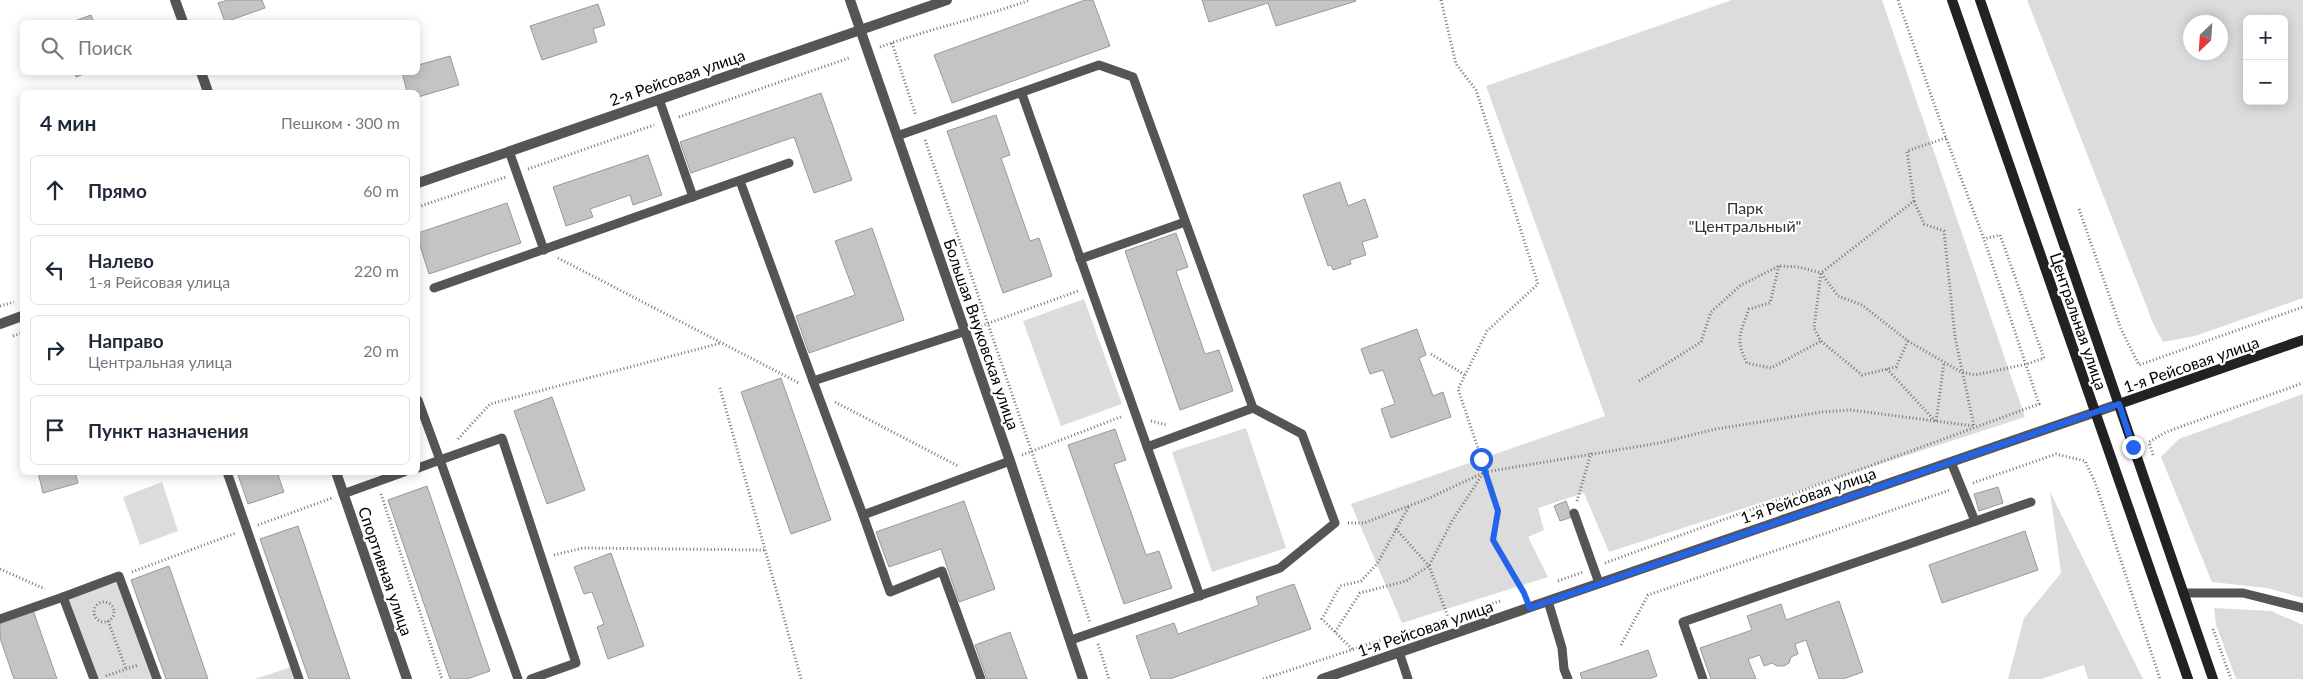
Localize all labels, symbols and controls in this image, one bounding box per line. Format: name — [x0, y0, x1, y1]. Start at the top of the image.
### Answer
north arrow — [2183, 15, 2228, 60]
map controls — [2243, 15, 2288, 105]
button: + — [2243, 15, 2288, 60]
search box — [20, 20, 420, 75]
icon: search — [38, 34, 66, 62]
text: Поиск — [78, 36, 132, 59]
street label: 2-я Рейсовая улица — [607, 45, 747, 109]
button: − — [2243, 60, 2288, 105]
text: 4 мин — [40, 110, 97, 135]
text: Пешком · 300 m — [281, 113, 400, 132]
icon: ahead — [41, 176, 69, 204]
text: Прямо — [88, 179, 147, 202]
text: 60 m — [363, 181, 399, 200]
park label: Парк "Центральный" — [1688, 198, 1802, 235]
street label: Большая Внуковская улица — [940, 236, 1024, 432]
text: Налево — [88, 249, 154, 272]
street label: Центральная улица — [2047, 250, 2111, 392]
icon: left — [41, 256, 69, 284]
text: 220 m — [354, 261, 399, 280]
text: 1-я Рейсовая улица — [88, 272, 230, 291]
text: Направо — [88, 329, 164, 352]
street label: 1-я Рейсовая улица — [2121, 332, 2261, 396]
icon: right — [41, 336, 69, 364]
text: 20 m — [363, 341, 399, 360]
text: Центральная улица — [88, 352, 232, 371]
icon: arrive — [41, 416, 69, 444]
text: Пункт назначения — [88, 419, 249, 442]
route end — [2122, 436, 2145, 459]
route start — [1470, 448, 1493, 471]
street label: 1-я Рейсовая улица — [1738, 463, 1878, 527]
street label: Спортивная улица — [355, 504, 417, 638]
street label: 1-я Рейсовая улица — [1355, 596, 1495, 660]

